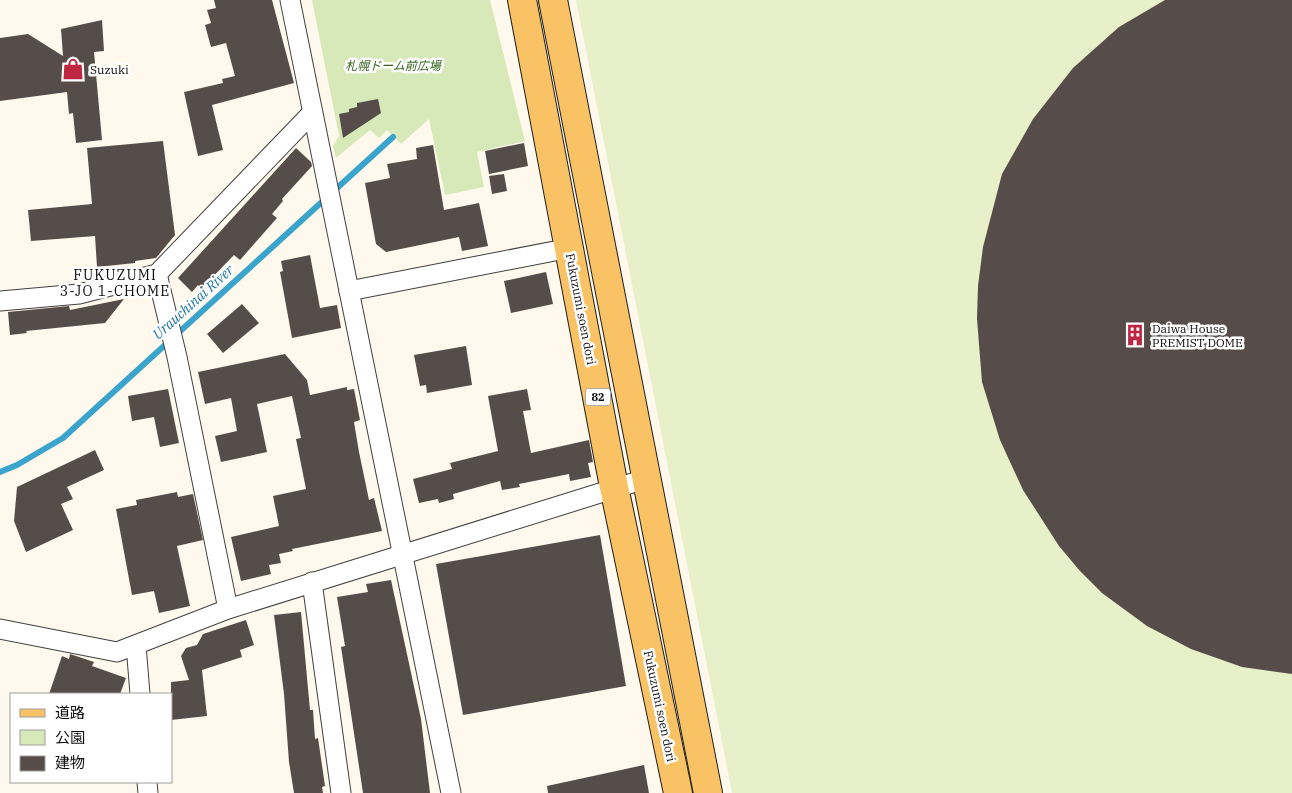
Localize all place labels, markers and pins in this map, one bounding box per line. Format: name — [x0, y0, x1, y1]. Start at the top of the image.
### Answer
shop icon: Suzuki — [60, 56, 86, 82]
place label: Suzuki — [90, 62, 129, 77]
place label: Daiwa House PREMIST DOME — [1152, 321, 1243, 350]
building icon: Daiwa House PREMIST DOME — [1122, 322, 1148, 348]

